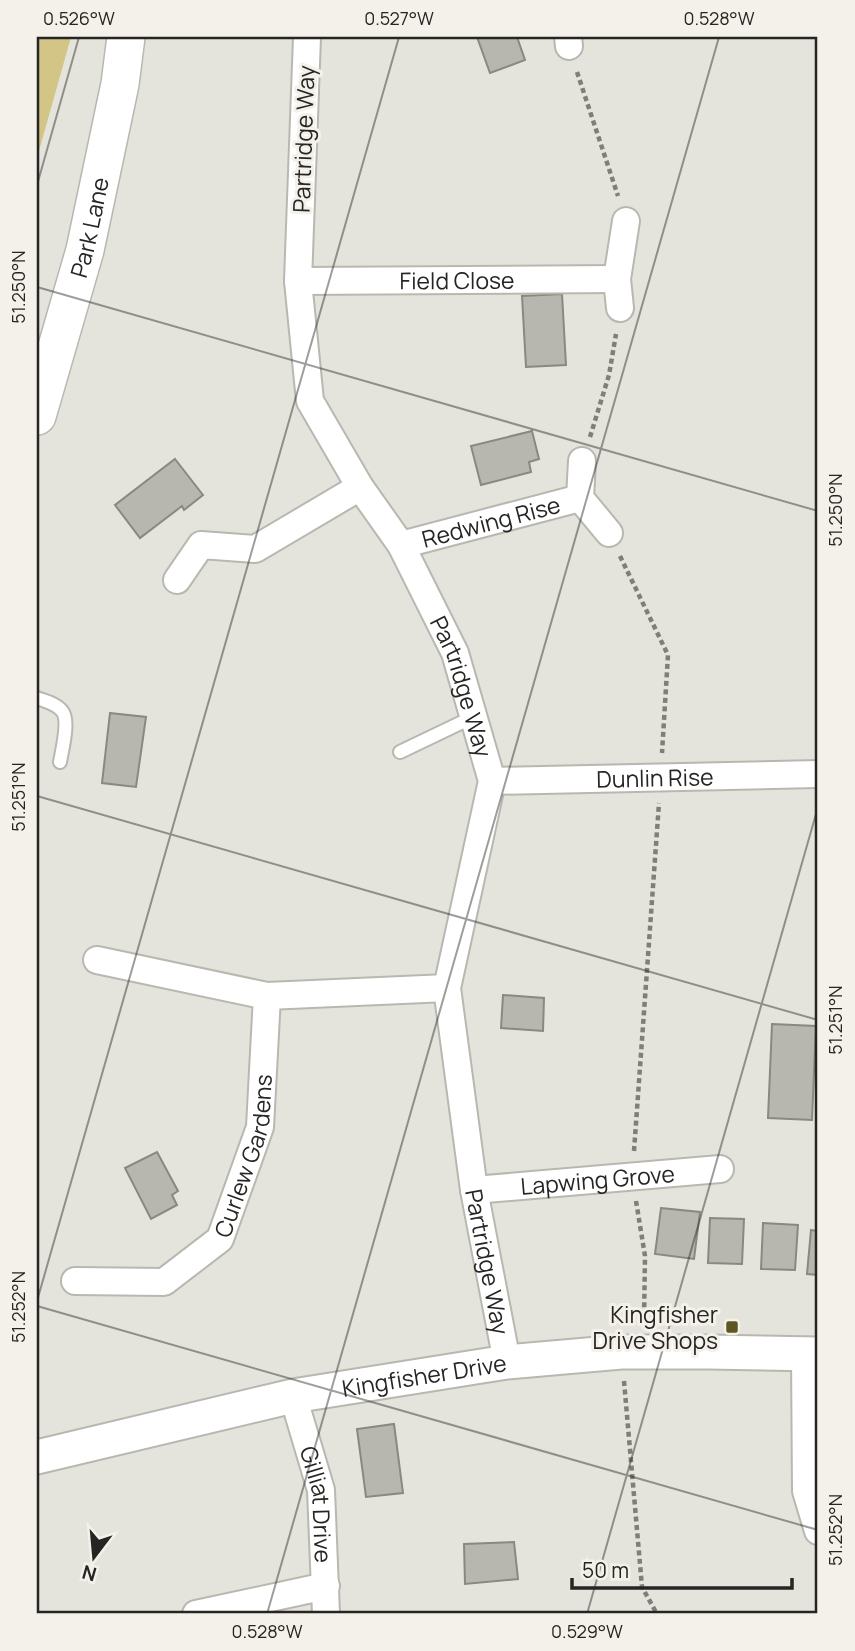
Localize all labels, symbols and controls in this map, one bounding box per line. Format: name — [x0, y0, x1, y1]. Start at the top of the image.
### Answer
text: 0.526°W — [43, 6, 115, 30]
text: 0.527°W — [364, 6, 434, 30]
text: 0.528°W — [683, 6, 755, 30]
street label: Partridge Way — [284, 65, 322, 213]
street label: Park Lane — [62, 174, 116, 281]
text: 51.250°N — [6, 250, 30, 324]
street label: Field Close — [399, 264, 515, 296]
text: 51.250°N — [823, 473, 847, 547]
street label: Redwing Rise — [418, 488, 564, 555]
street label: Partridge Way — [423, 610, 500, 761]
street label: Dunlin Rise — [596, 760, 714, 795]
text: 51.251°N — [6, 762, 30, 832]
text: 51.251°N — [823, 985, 847, 1055]
street label: Curlew Gardens — [206, 1073, 279, 1241]
street label: Lapwing Grove — [519, 1157, 676, 1202]
street label: Partridge Way — [458, 1186, 517, 1337]
text: 51.252°N — [6, 1271, 30, 1343]
place label: Kingfisher Drive Shops — [593, 1298, 718, 1356]
marker: Kingfisher Drive Shops — [724, 1319, 740, 1335]
street label: Kingfisher Drive — [340, 1346, 509, 1404]
street label: Gilliat Drive — [293, 1442, 340, 1564]
text: 51.252°N — [823, 1494, 847, 1566]
north arrow — [60, 1522, 130, 1592]
scale bar — [572, 1546, 792, 1590]
text: 50 m — [582, 1556, 629, 1584]
text: N — [79, 1559, 99, 1588]
text: 0.528°W — [231, 1619, 303, 1643]
text: 0.529°W — [551, 1619, 623, 1643]

